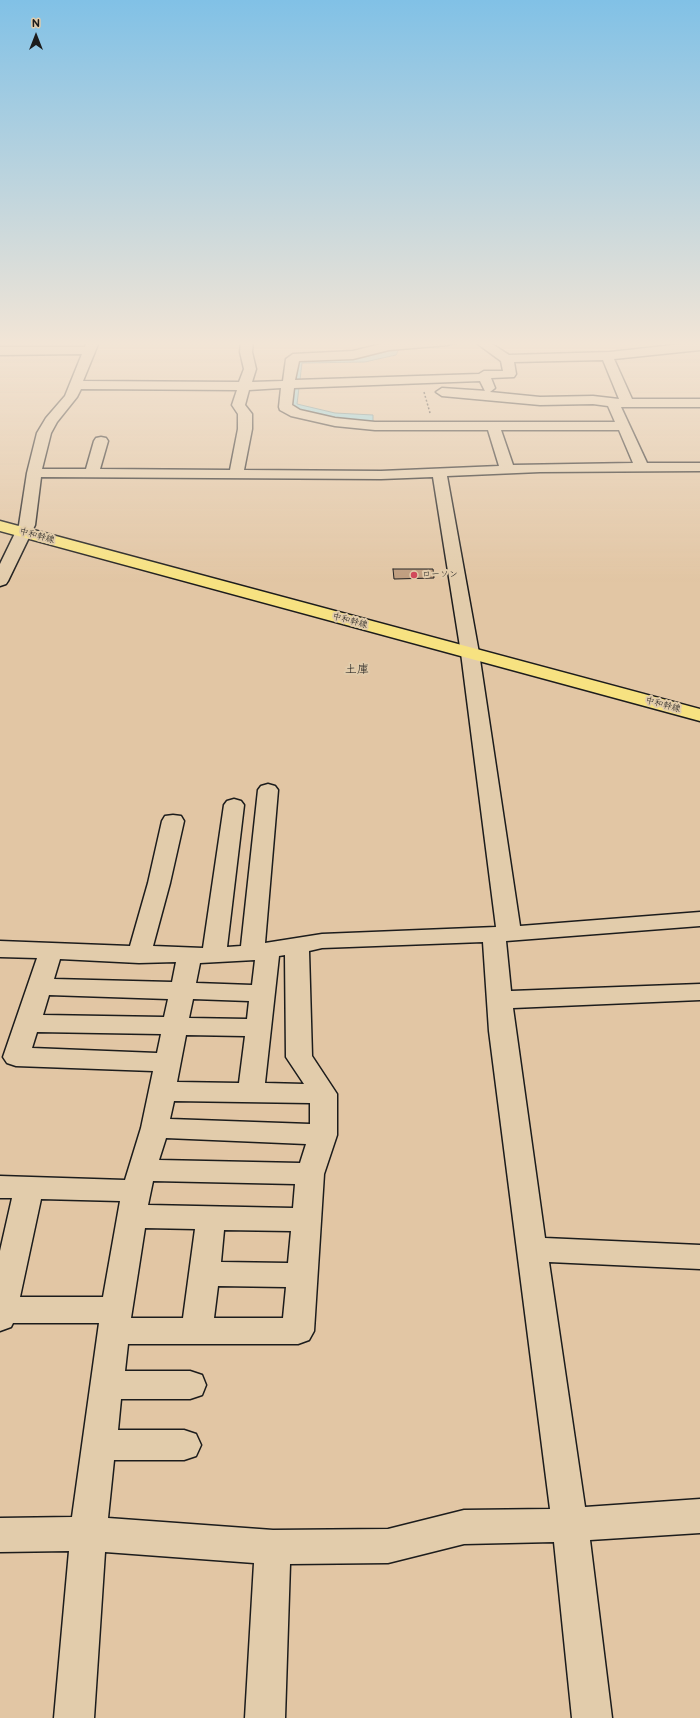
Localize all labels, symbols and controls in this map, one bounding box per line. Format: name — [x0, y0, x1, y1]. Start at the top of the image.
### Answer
north arrow — [16, 16, 56, 56]
text: N — [32, 17, 40, 30]
street label: 中和幹線 — [18, 526, 56, 546]
marker: ローソン — [409, 570, 419, 580]
place label: ローソン — [422, 570, 458, 580]
street label: 中和幹線 — [331, 611, 369, 631]
district label: 土庫 — [345, 663, 369, 677]
street label: 中和幹線 — [644, 695, 682, 715]

